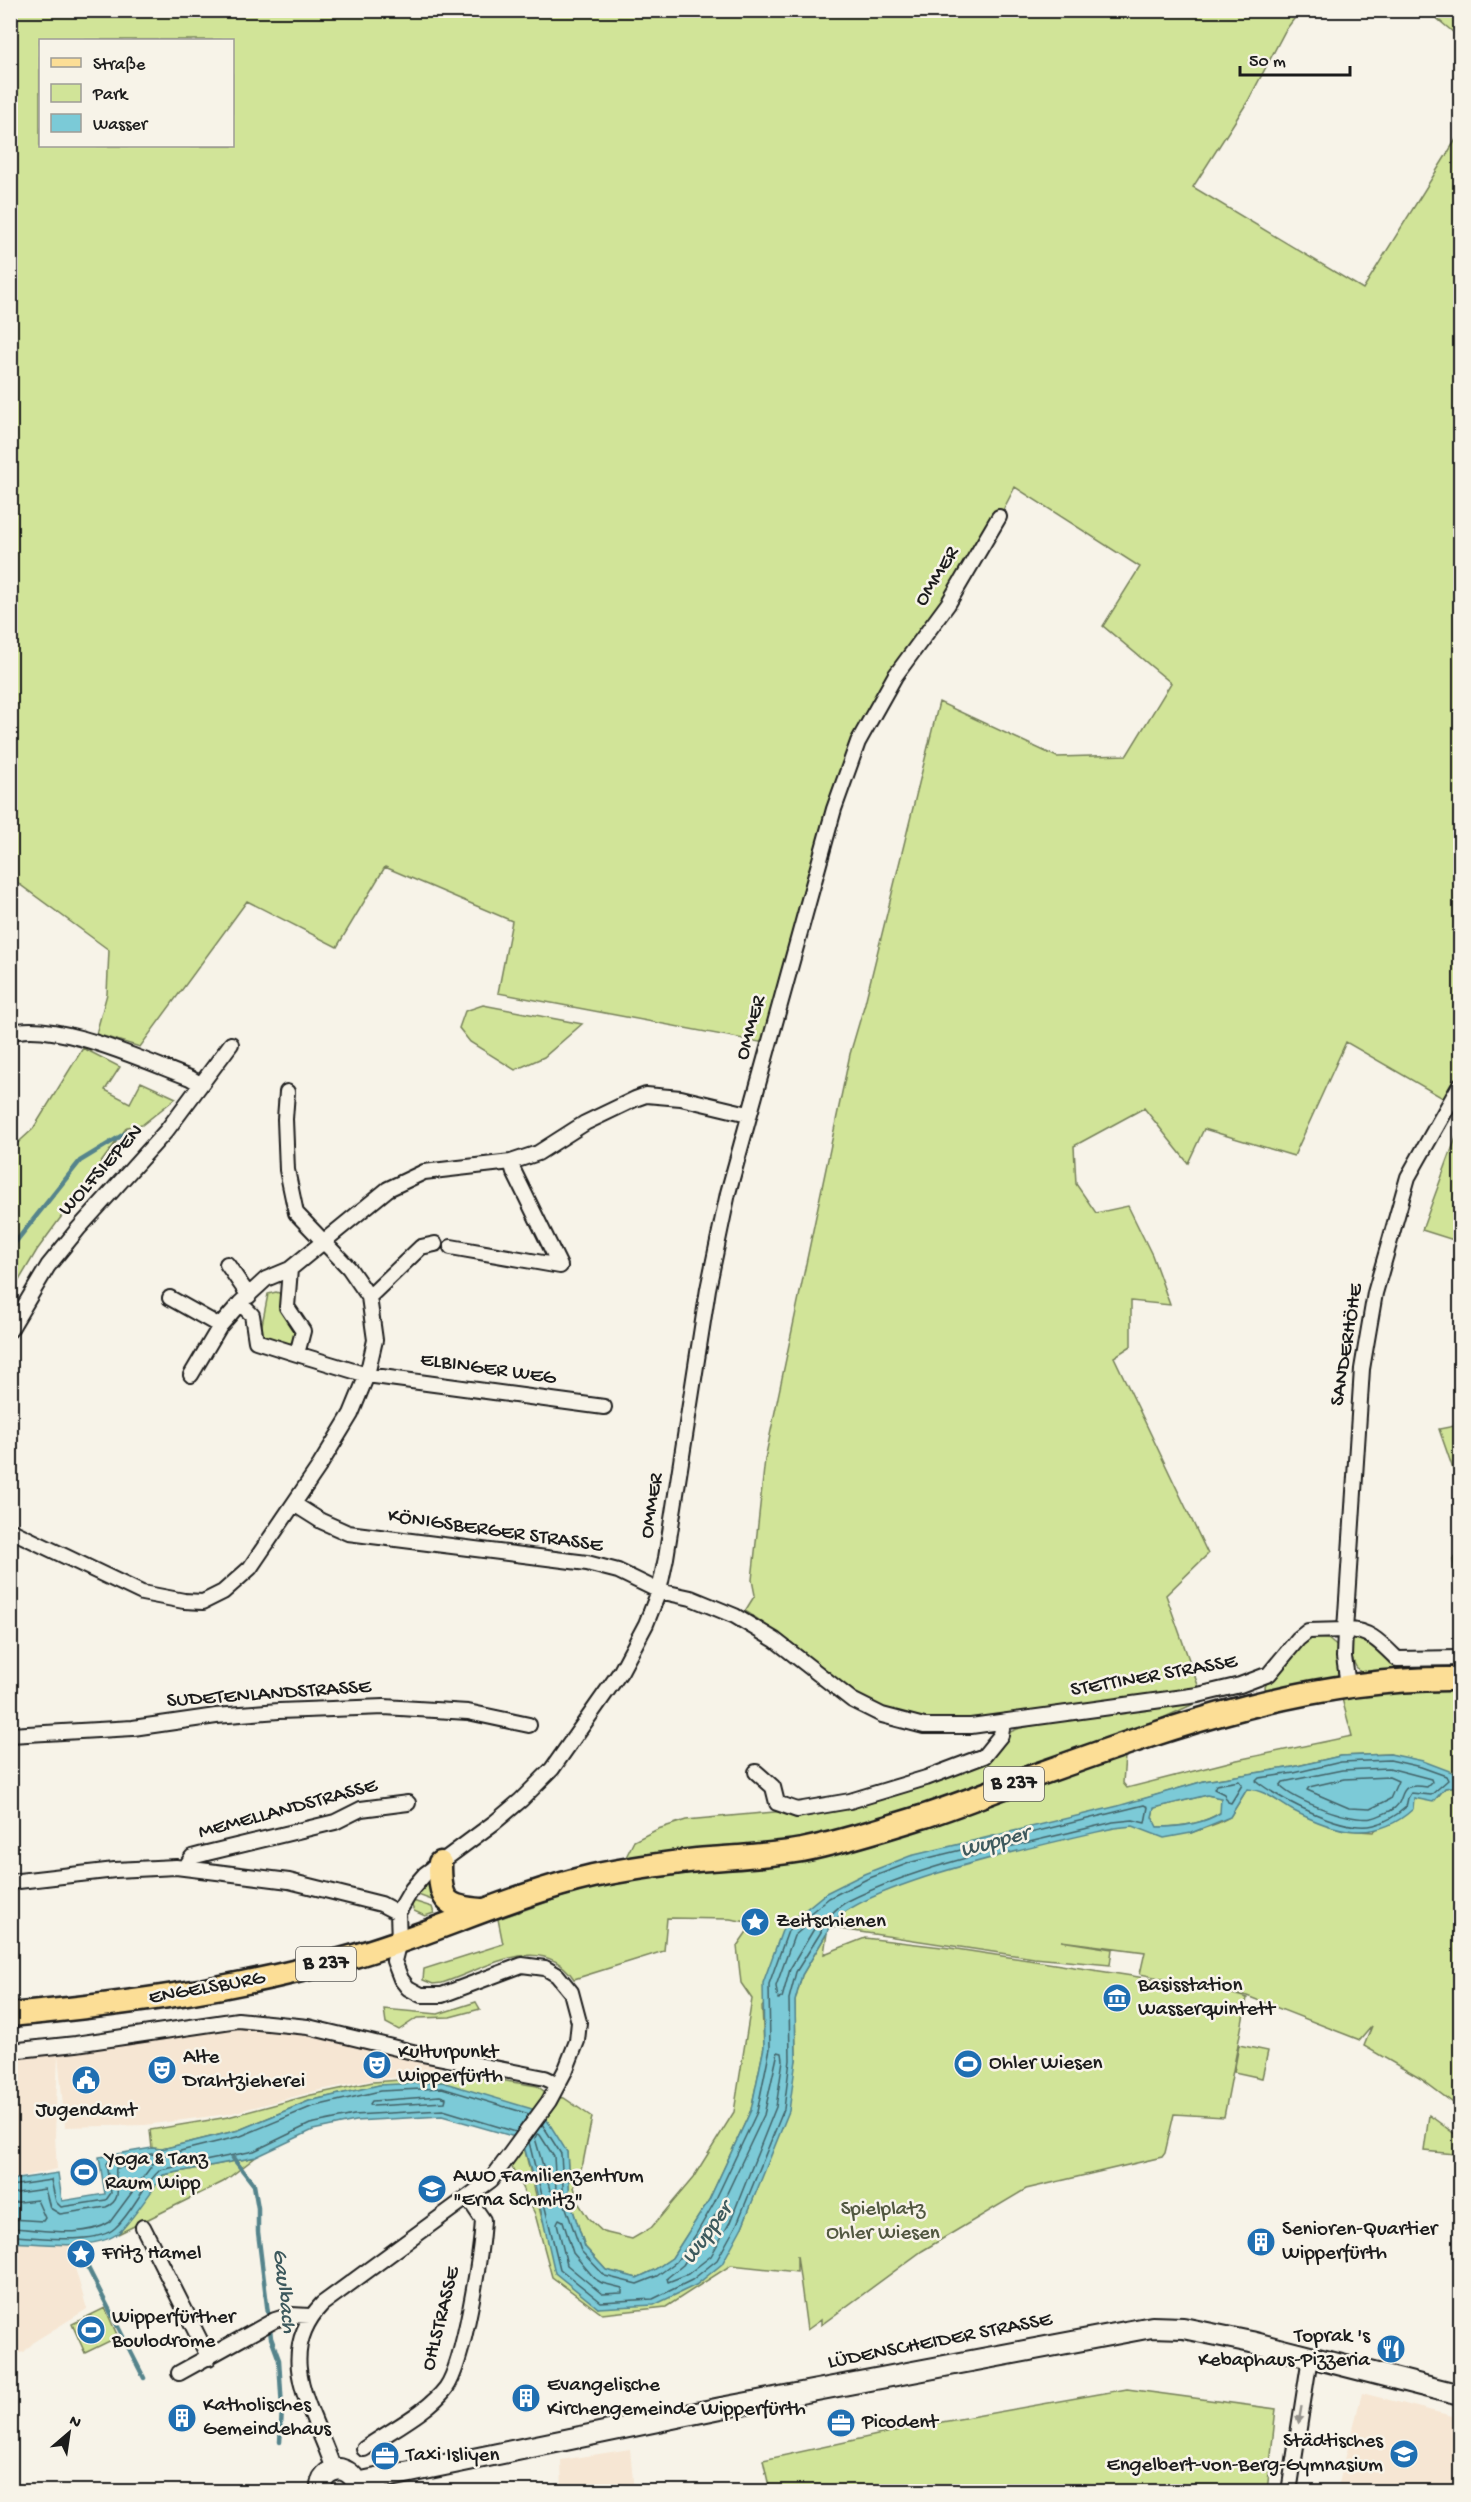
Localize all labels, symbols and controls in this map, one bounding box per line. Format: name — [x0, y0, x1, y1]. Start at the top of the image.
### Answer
legend — [39, 39, 234, 147]
scale bar — [1240, 39, 1350, 77]
text: 50 m — [1249, 52, 1286, 73]
text: Straße — [93, 55, 146, 76]
text: Park — [92, 85, 129, 106]
text: Wasser — [93, 115, 149, 136]
street label: OMMER — [910, 542, 967, 612]
street label: OMMER — [731, 992, 773, 1063]
street label: WOLFSIEPEN — [54, 1120, 150, 1222]
street label: SANDERHÖHE — [1326, 1281, 1370, 1408]
street label: ELBINGER WEG — [419, 1348, 558, 1392]
street label: OMMER — [636, 1471, 671, 1540]
street label: KÖNIGSBERGER STRASSE — [386, 1505, 605, 1560]
street label: STETTINER STRASSE — [1069, 1650, 1240, 1704]
street label: SUDETENLANDSTRASSE — [166, 1675, 373, 1715]
road number: B 237 — [984, 1767, 1044, 1801]
street label: MEMELLANDSTRASSE — [196, 1774, 381, 1846]
water label: Wupper — [958, 1820, 1036, 1865]
place icon: Zeitschienen — [739, 1906, 771, 1938]
place label: Zeitschienen — [776, 1910, 886, 1935]
road number: B 237 — [296, 1947, 356, 1981]
street label: ENGELSBURG — [147, 1966, 268, 2012]
place label: Basisstation Wasserquintett — [1137, 1974, 1277, 2023]
museum icon: Basisstation Wasserquintett — [1101, 1982, 1133, 2014]
place label: Kulturpunkt Wipperfürth — [398, 2041, 503, 2090]
place label: Alte Drahtzieherei — [181, 2046, 305, 2095]
sports icon: Ohler Wiesen — [952, 2048, 984, 2080]
theatre icon: Kulturpunkt Wipperfürth — [361, 2049, 393, 2081]
place label: Ohler Wiesen — [989, 2052, 1103, 2077]
theatre icon: Alte Drahtzieherei — [146, 2054, 178, 2086]
public building icon: Jugendamt — [70, 2064, 102, 2096]
place label: Jugendamt — [35, 2099, 139, 2124]
place label: Yoga & Tanz Raum Wipp — [103, 2148, 209, 2197]
sports icon: Yoga & Tanz Raum Wipp — [68, 2156, 100, 2188]
place label: AWO Familienzentrum "Erna Schmitz" — [453, 2165, 644, 2214]
school or university icon: AWO Familienzentrum "Erna Schmitz" — [416, 2173, 448, 2205]
water label: Wupper — [677, 2195, 742, 2270]
park label: Spielplatz Ohler Wiesen — [826, 2198, 940, 2247]
place label: Senioren-Quartier Wipperfürth — [1282, 2218, 1439, 2267]
building icon: Senioren-Quartier Wipperfürth — [1245, 2226, 1277, 2258]
place icon: Fritz Hamel — [65, 2238, 97, 2270]
place label: Fritz Hamel — [101, 2242, 202, 2267]
water label: Gaulbach — [265, 2248, 301, 2335]
street label: OHLSTRASSE — [417, 2264, 467, 2374]
place label: Wipperfürther Boulodrome — [111, 2306, 237, 2355]
street label: LÜDENSCHEIDER STRASSE — [826, 2308, 1055, 2376]
sports icon: Wipperfürther Boulodrome — [75, 2314, 107, 2346]
place label: Toprak 's Kebaphaus-Pizzeria — [1198, 2325, 1371, 2374]
restaurant icon: Toprak 's Kebaphaus-Pizzeria — [1375, 2333, 1407, 2365]
place label: Evangelische Kirchengemeinde Wipperfürth — [547, 2374, 806, 2423]
building icon: Evangelische Kirchengemeinde Wipperfürth — [510, 2382, 542, 2414]
place label: Katholisches Gemeindehaus — [203, 2394, 332, 2443]
building icon: Katholisches Gemeindehaus — [166, 2402, 198, 2434]
north arrow — [39, 2403, 99, 2463]
one-way arrow — [1295, 2405, 1304, 2424]
office icon: Picodent — [825, 2407, 857, 2439]
place label: Picodent — [861, 2411, 940, 2436]
text: N — [65, 2412, 84, 2434]
place label: Städtisches Engelbert-von-Berg-Gymnasium — [1107, 2430, 1384, 2479]
school or university icon: Städtisches Engelbert-von-Berg-Gymnasium — [1388, 2438, 1420, 2470]
office icon: Taxi Isliyen — [369, 2440, 401, 2472]
place label: Taxi Isliyen — [405, 2444, 499, 2469]

